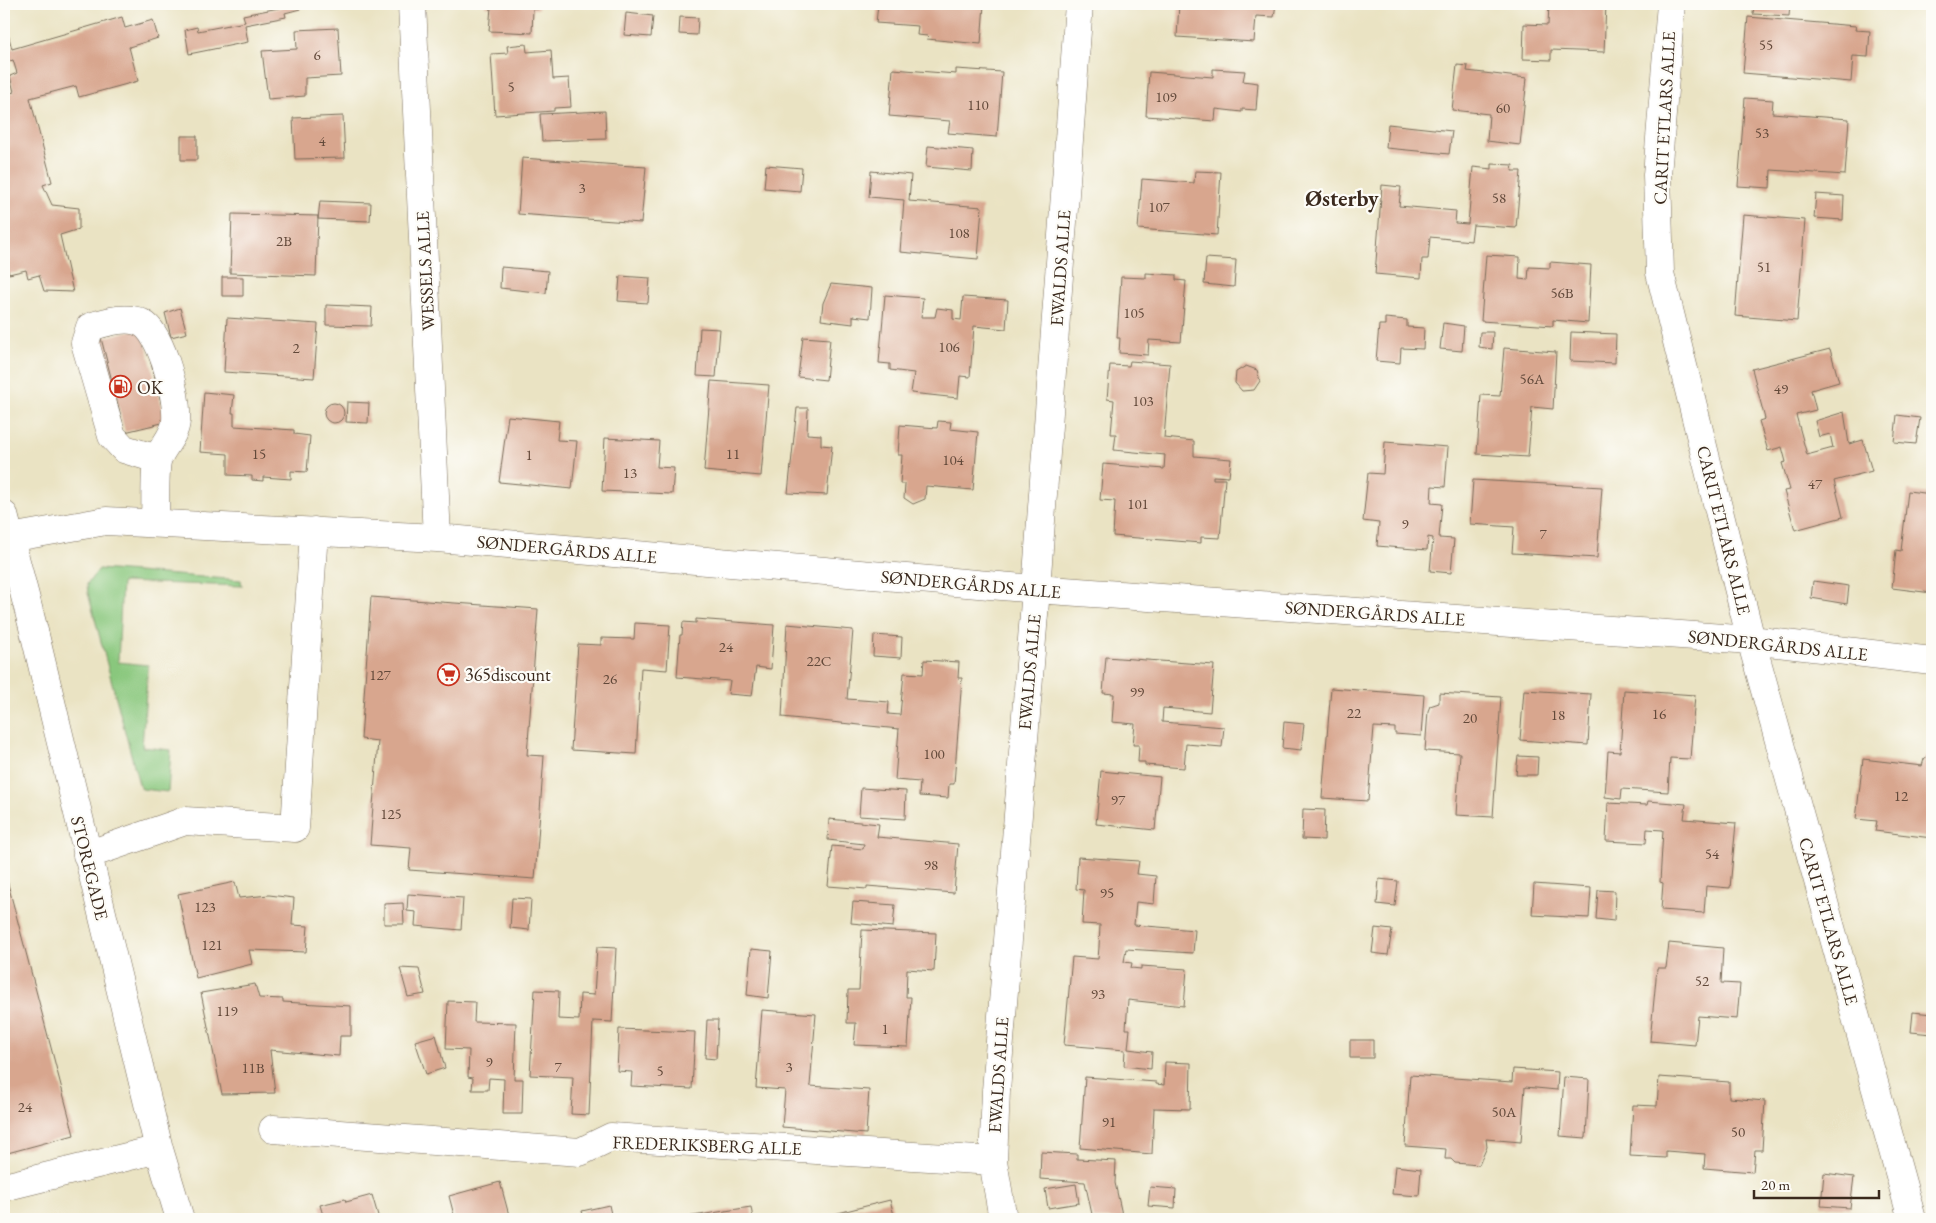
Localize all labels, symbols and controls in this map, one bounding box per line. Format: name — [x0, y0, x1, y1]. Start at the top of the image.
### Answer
street label: CARIT ETLARS ALLE — [1648, 31, 1680, 205]
house number: 55 — [1759, 35, 1773, 54]
house number: 6 — [313, 45, 321, 64]
house number: 5 — [507, 77, 515, 96]
house number: 109 — [1155, 87, 1177, 106]
house number: 110 — [967, 95, 989, 114]
house number: 60 — [1496, 98, 1510, 117]
house number: 53 — [1755, 123, 1769, 142]
house number: 4 — [318, 131, 326, 150]
house number: 3 — [578, 178, 586, 197]
district label: Østerby — [1305, 184, 1379, 213]
house number: 58 — [1492, 188, 1506, 207]
house number: 107 — [1148, 197, 1171, 216]
street label: EWALDS ALLE — [1044, 209, 1076, 327]
street label: WESSELS ALLE — [410, 211, 440, 331]
house number: 108 — [948, 223, 970, 242]
house number: 2B — [276, 231, 292, 250]
house number: 51 — [1757, 257, 1771, 276]
house number: 56B — [1550, 283, 1574, 302]
house number: 105 — [1123, 303, 1145, 322]
house number: 106 — [938, 337, 960, 356]
house number: 2 — [292, 338, 300, 357]
house number: 56A — [1520, 369, 1545, 388]
fuel station icon: OK — [109, 375, 133, 399]
place label: OK — [137, 376, 164, 399]
house number: 49 — [1774, 379, 1788, 398]
house number: 103 — [1132, 391, 1154, 410]
street label: CARIT ETLARS ALLE — [1692, 443, 1756, 617]
house number: 15 — [252, 444, 266, 463]
house number: 11 — [726, 444, 740, 463]
house number: 1 — [525, 445, 533, 464]
house number: 104 — [942, 450, 965, 469]
house number: 13 — [623, 463, 637, 482]
house number: 47 — [1808, 474, 1823, 493]
house number: 101 — [1127, 494, 1149, 513]
house number: 9 — [1401, 514, 1409, 533]
house number: 7 — [1539, 524, 1547, 543]
street label: SØNDERGÅRDS ALLE — [476, 530, 658, 568]
street label: SØNDERGÅRDS ALLE — [880, 565, 1062, 603]
street label: SØNDERGÅRDS ALLE — [1284, 595, 1466, 631]
street label: EWALDS ALLE — [1012, 613, 1046, 731]
street label: SØNDERGÅRDS ALLE — [1687, 624, 1869, 666]
house number: 24 — [719, 637, 734, 656]
house number: 22C — [806, 651, 832, 670]
supermarket icon: 365discount — [437, 662, 461, 686]
place label: 365discount — [465, 663, 551, 686]
house number: 127 — [369, 665, 392, 684]
house number: 26 — [603, 669, 617, 688]
house number: 99 — [1130, 682, 1144, 701]
house number: 22 — [1347, 703, 1362, 722]
house number: 16 — [1652, 704, 1666, 723]
house number: 18 — [1551, 705, 1565, 724]
house number: 20 — [1463, 708, 1477, 727]
house number: 100 — [923, 744, 945, 763]
house number: 12 — [1894, 786, 1909, 805]
house number: 97 — [1111, 790, 1126, 809]
house number: 125 — [380, 804, 402, 823]
street label: STOREGADE — [66, 814, 114, 922]
street label: CARIT ETLARS ALLE — [1794, 834, 1864, 1008]
house number: 54 — [1705, 844, 1720, 863]
house number: 98 — [924, 855, 938, 874]
house number: 95 — [1100, 883, 1114, 902]
house number: 123 — [194, 897, 216, 916]
house number: 121 — [201, 935, 223, 954]
house number: 52 — [1695, 971, 1710, 990]
house number: 93 — [1091, 984, 1105, 1003]
house number: 119 — [216, 1001, 238, 1020]
street label: EWALDS ALLE — [982, 1016, 1014, 1134]
house number: 1 — [881, 1019, 889, 1038]
house number: 9 — [485, 1052, 493, 1071]
house number: 7 — [554, 1057, 562, 1076]
house number: 3 — [785, 1057, 793, 1076]
house number: 11B — [241, 1058, 265, 1077]
house number: 5 — [656, 1061, 664, 1080]
house number: 24 — [18, 1097, 33, 1116]
house number: 50A — [1492, 1102, 1517, 1121]
house number: 91 — [1102, 1112, 1116, 1131]
house number: 50 — [1731, 1122, 1745, 1141]
street label: FREDERIKSBERG ALLE — [612, 1130, 802, 1160]
scale bar — [1754, 1168, 1878, 1200]
text: 20 m — [1761, 1175, 1790, 1194]

